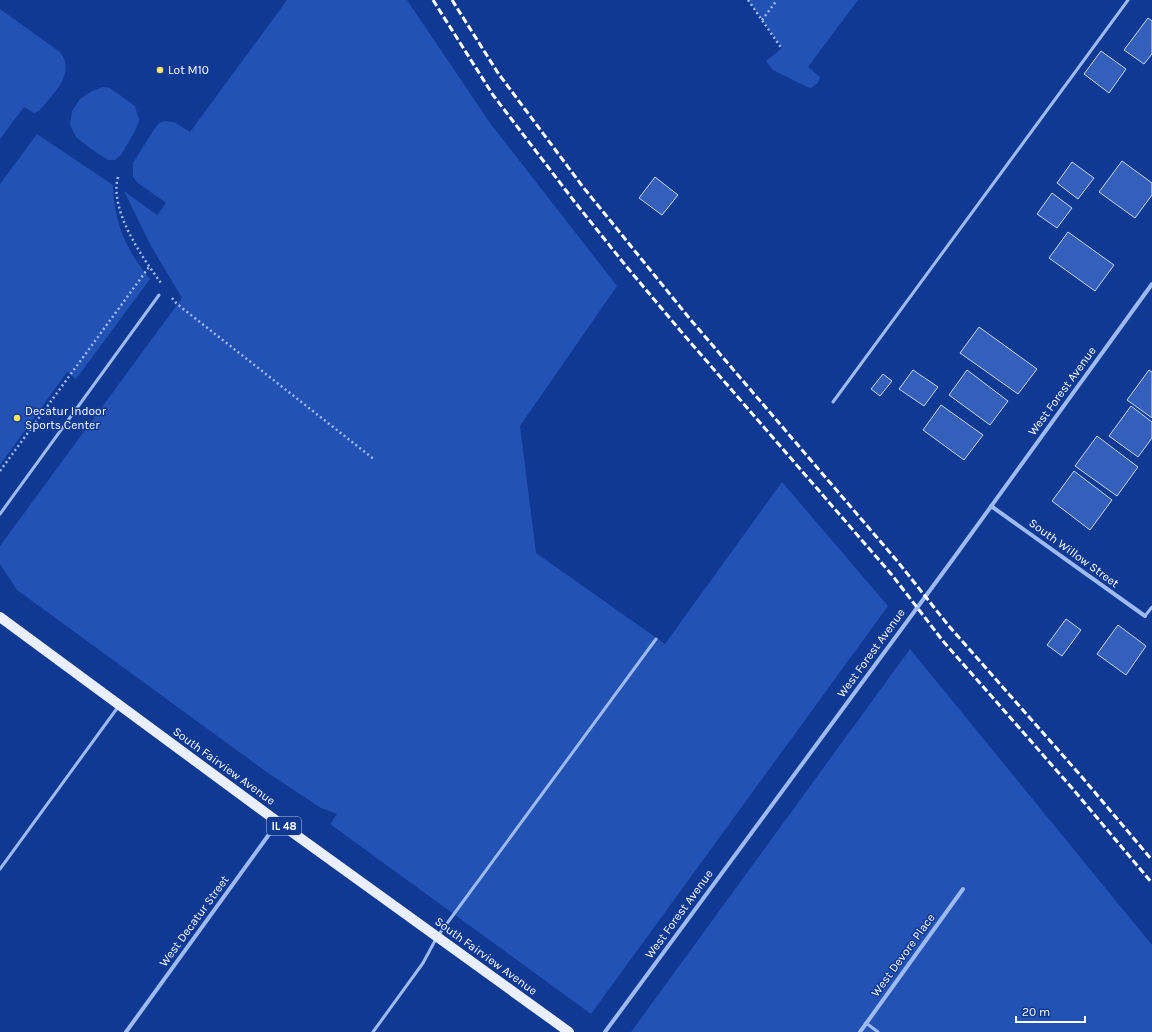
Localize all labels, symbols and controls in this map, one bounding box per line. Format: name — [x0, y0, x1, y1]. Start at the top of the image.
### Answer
place label: Lot M10 — [168, 63, 209, 77]
marker: Lot M10 — [155, 65, 165, 75]
street label: West Forest Avenue — [1025, 344, 1099, 438]
place label: Decatur Indoor Sports Center — [25, 404, 107, 432]
marker: Decatur Indoor Sports Center — [12, 413, 22, 423]
street label: South Willow Street — [1026, 516, 1122, 591]
street label: West Forest Avenue — [834, 606, 908, 700]
street label: South Fairview Avenue — [170, 724, 278, 808]
road number: IL 48 — [267, 817, 301, 835]
street label: West Forest Avenue — [642, 867, 716, 961]
street label: West Decatur Street — [156, 872, 232, 969]
street label: West Devore Place — [868, 911, 938, 999]
street label: South Fairview Avenue — [432, 914, 540, 998]
scale bar — [1016, 998, 1085, 1024]
text: 20 m — [1022, 1005, 1050, 1019]

